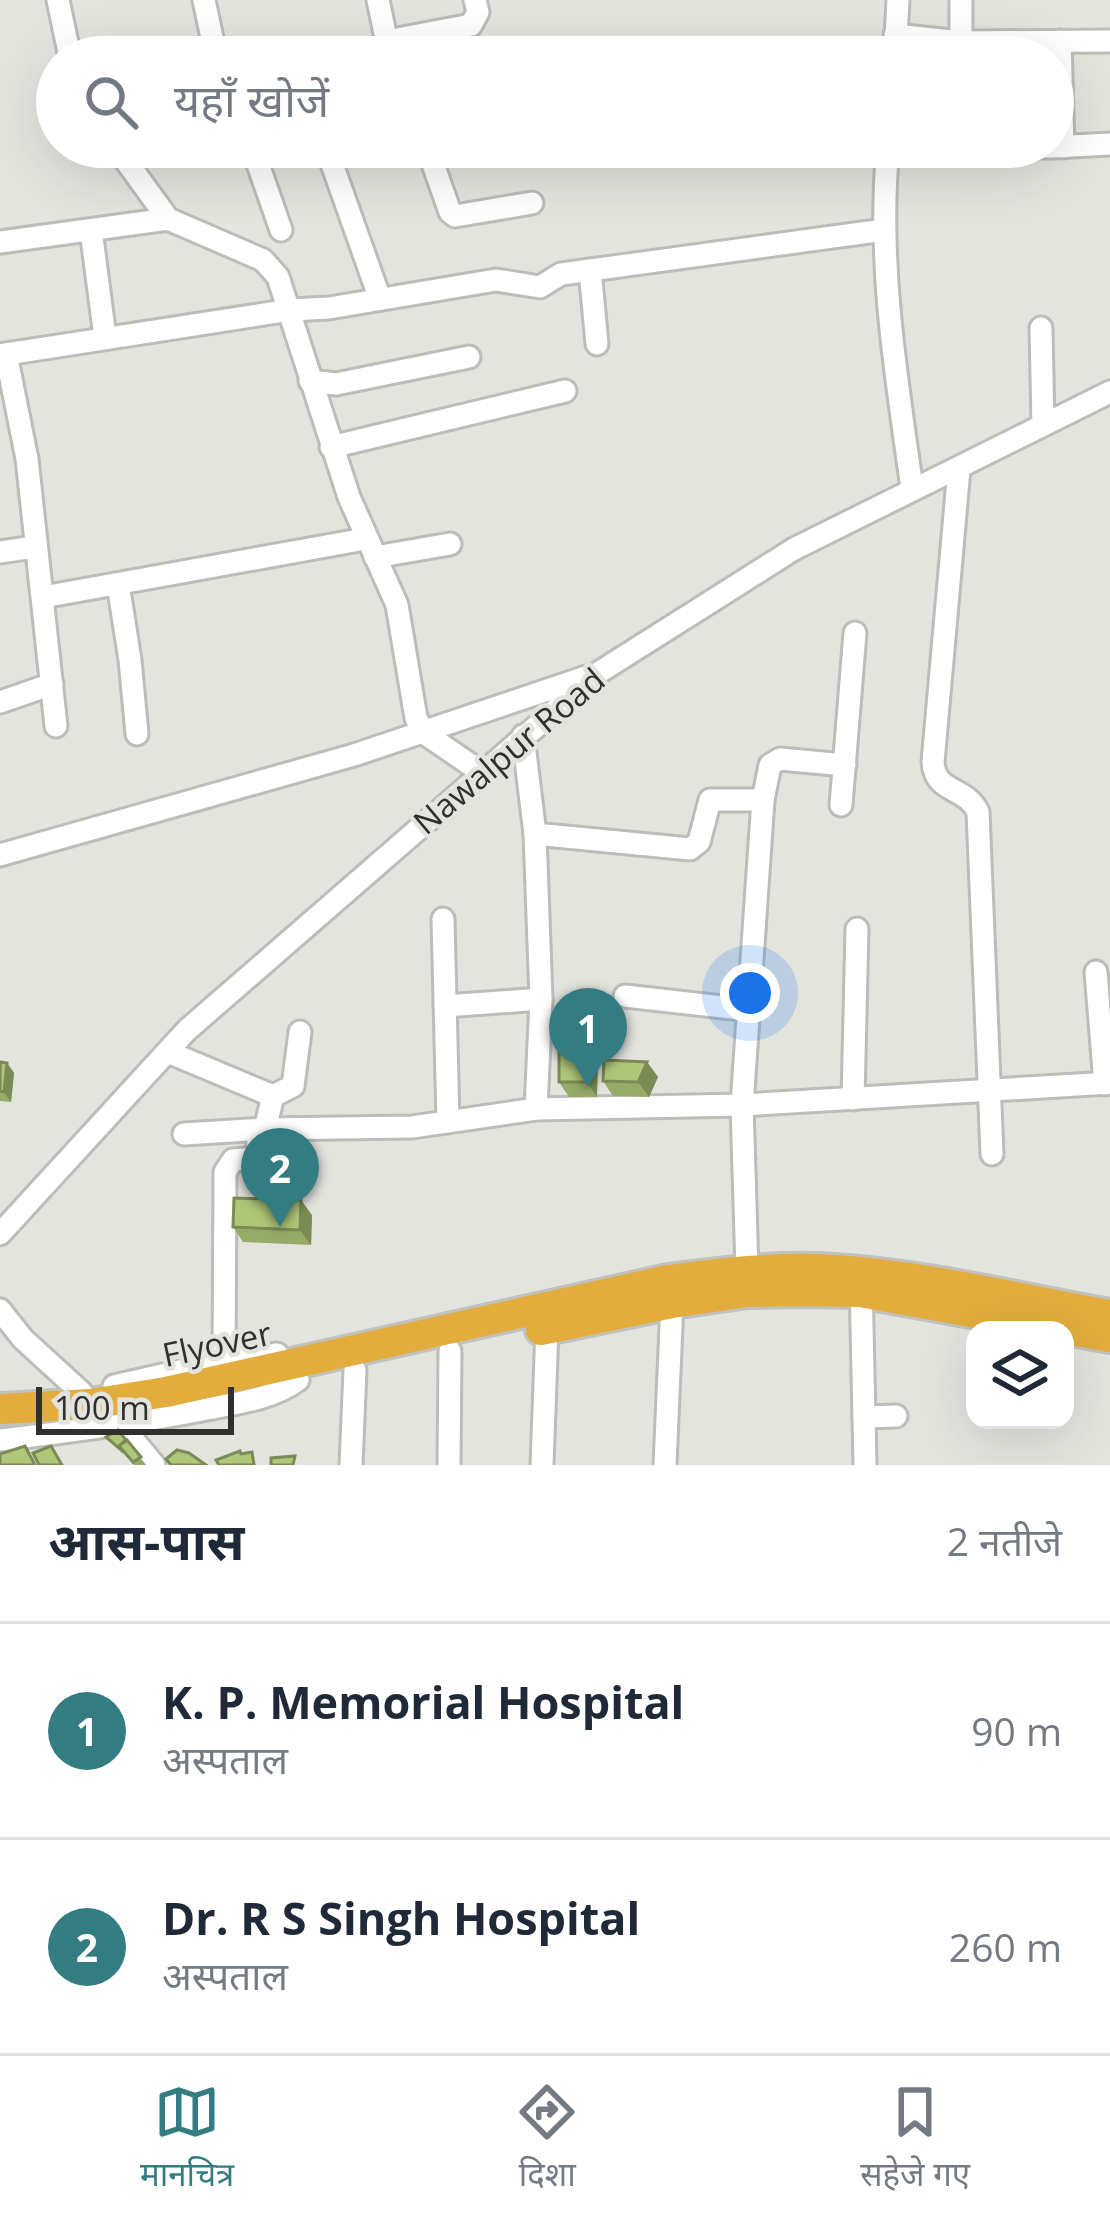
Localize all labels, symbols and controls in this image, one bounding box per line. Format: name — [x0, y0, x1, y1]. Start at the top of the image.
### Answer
search box — [36, 36, 1074, 168]
icon: search — [78, 69, 144, 135]
text: यहाँ खोजें — [174, 69, 329, 130]
street label: Nawalpur Road — [404, 657, 614, 844]
your location — [720, 963, 780, 1023]
pin: 1 — [549, 988, 627, 1087]
pin: 2 — [241, 1128, 319, 1227]
street label: Flyover — [158, 1310, 275, 1377]
map controls — [966, 1321, 1074, 1429]
button: layers — [966, 1321, 1074, 1429]
scale bar — [36, 1381, 234, 1434]
text: 100 m — [54, 1385, 150, 1430]
text: आस-पास — [48, 1505, 245, 1575]
text: 2 नतीजे — [947, 1514, 1062, 1567]
text: K. P. Memorial Hospital — [162, 1671, 684, 1732]
text: 1 — [76, 1704, 98, 1757]
text: 90 m — [971, 1704, 1062, 1757]
text: अस्पताल — [162, 1732, 288, 1785]
text: Dr. R S Singh Hospital — [162, 1887, 640, 1948]
text: 2 — [76, 1920, 98, 1973]
text: 260 m — [949, 1920, 1062, 1973]
text: अस्पताल — [162, 1948, 288, 2001]
tab: मानचित्र — [140, 2079, 234, 2199]
tab: दिशा — [514, 2079, 580, 2199]
tab: सहेजे गए — [860, 2079, 970, 2199]

